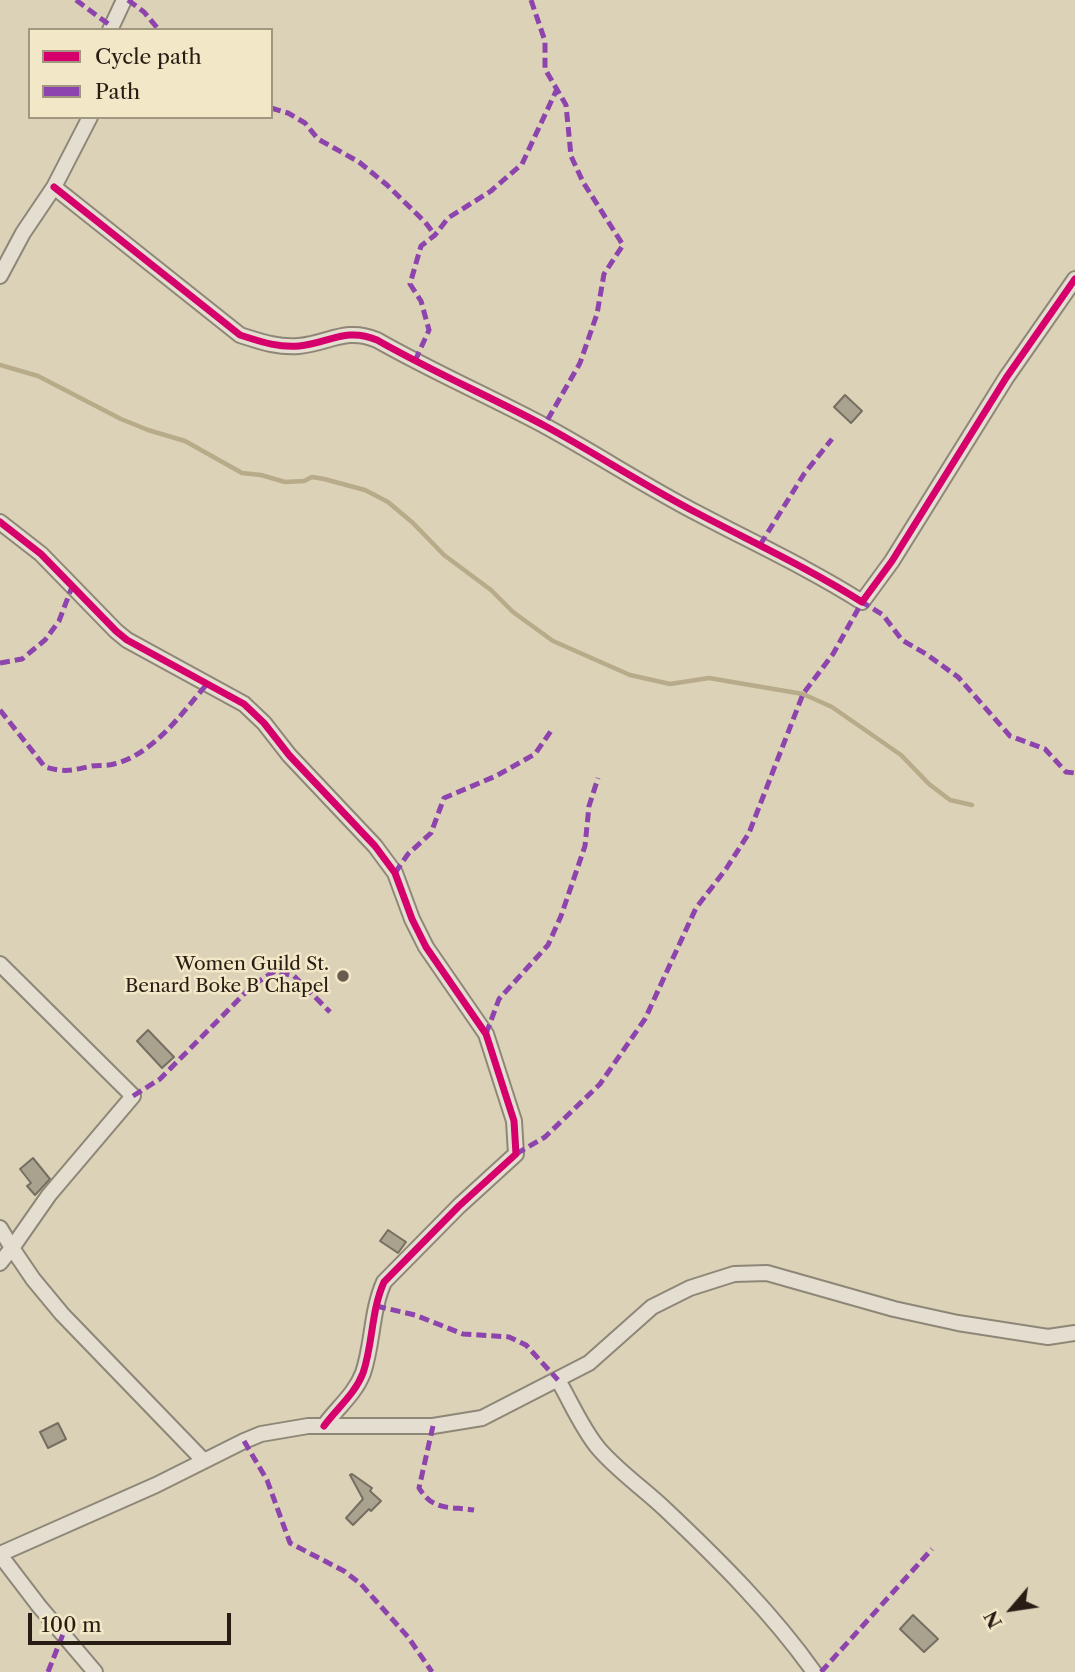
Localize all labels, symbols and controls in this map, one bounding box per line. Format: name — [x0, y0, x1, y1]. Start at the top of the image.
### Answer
legend — [28, 28, 273, 119]
text: Cycle path — [95, 44, 202, 69]
text: Path — [95, 79, 140, 104]
place label: Women Guild St. Benard Boke B Chapel — [125, 954, 329, 998]
marker: Women Guild St. Benard Boke B Chapel — [335, 968, 351, 984]
north arrow — [977, 1574, 1047, 1644]
scale bar — [32, 1598, 234, 1642]
text: N — [979, 1607, 1007, 1632]
text: 100 m — [41, 1612, 102, 1637]

